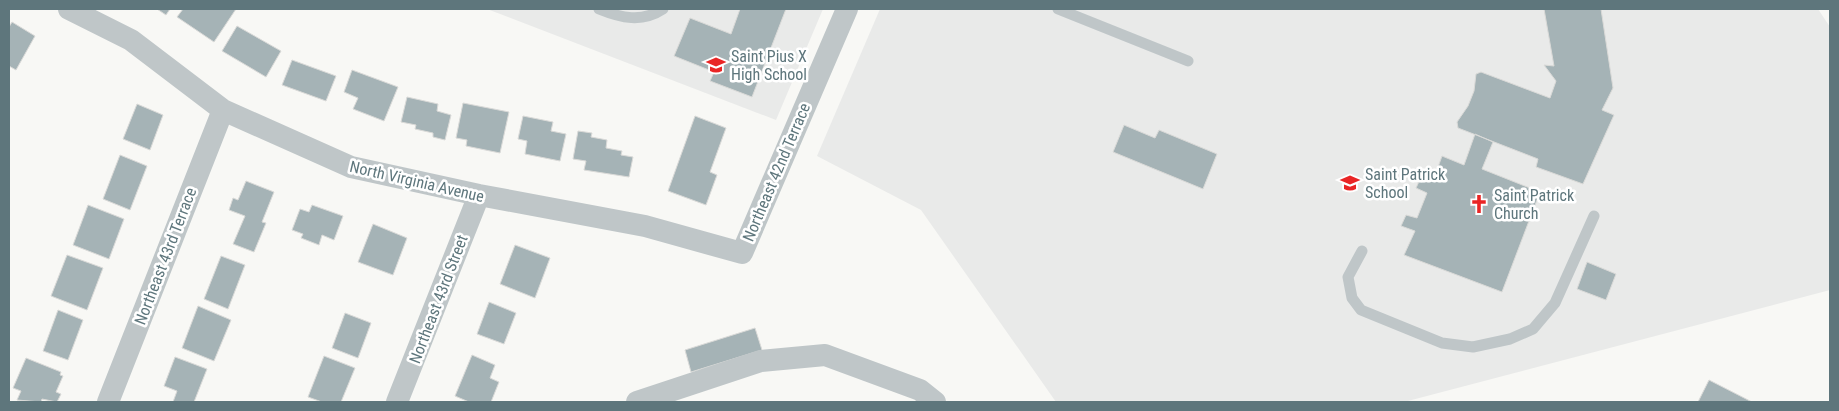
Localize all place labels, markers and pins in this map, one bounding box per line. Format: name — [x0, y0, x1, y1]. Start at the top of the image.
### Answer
place label: Saint Pius X High School — [731, 47, 807, 84]
school or university icon: Saint Pius X High School — [705, 54, 727, 76]
place label: Saint Patrick School — [1365, 165, 1446, 202]
school or university icon: Saint Patrick School — [1339, 172, 1361, 194]
place label: Saint Patrick Church — [1494, 186, 1575, 223]
church icon: Saint Patrick Church — [1468, 193, 1490, 215]

